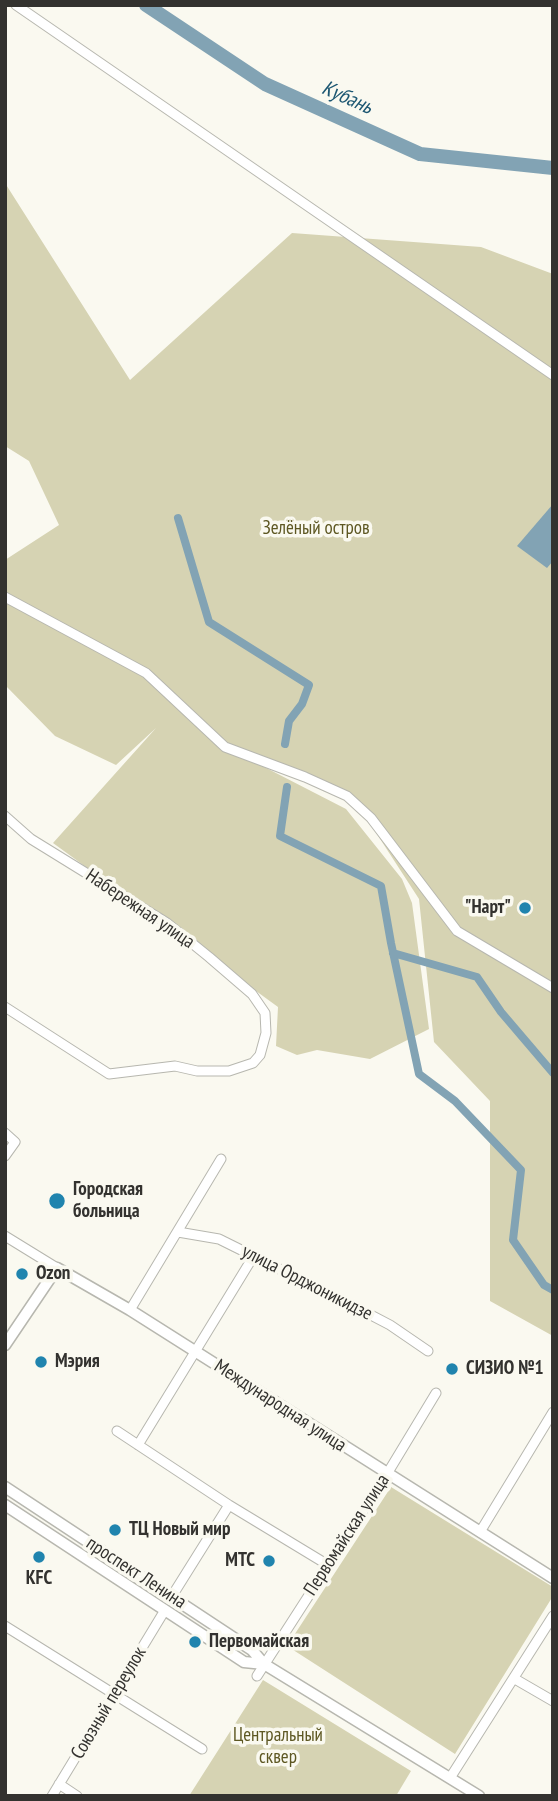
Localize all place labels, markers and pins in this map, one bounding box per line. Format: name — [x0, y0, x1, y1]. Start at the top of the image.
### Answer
place label: "Нарт" — [465, 897, 511, 919]
marker: "Нарт" — [517, 900, 533, 916]
place label: Городская больница — [73, 1179, 143, 1223]
marker: Городская больница — [47, 1191, 67, 1211]
place label: Ozon — [36, 1263, 70, 1285]
marker: Ozon — [14, 1266, 30, 1282]
place label: Мэрия — [55, 1351, 100, 1373]
marker: Мэрия — [33, 1354, 49, 1370]
place label: СИЗИО №1 — [466, 1358, 544, 1380]
marker: СИЗИО №1 — [444, 1361, 460, 1377]
place label: ТЦ Новый мир — [129, 1519, 230, 1541]
marker: ТЦ Новый мир — [107, 1522, 123, 1538]
marker: KFC — [31, 1549, 47, 1565]
place label: МТС — [225, 1550, 255, 1572]
marker: МТС — [261, 1553, 277, 1569]
place label: KFC — [26, 1568, 52, 1590]
place label: Первомайская — [209, 1631, 309, 1653]
marker: Первомайская — [187, 1634, 203, 1650]

